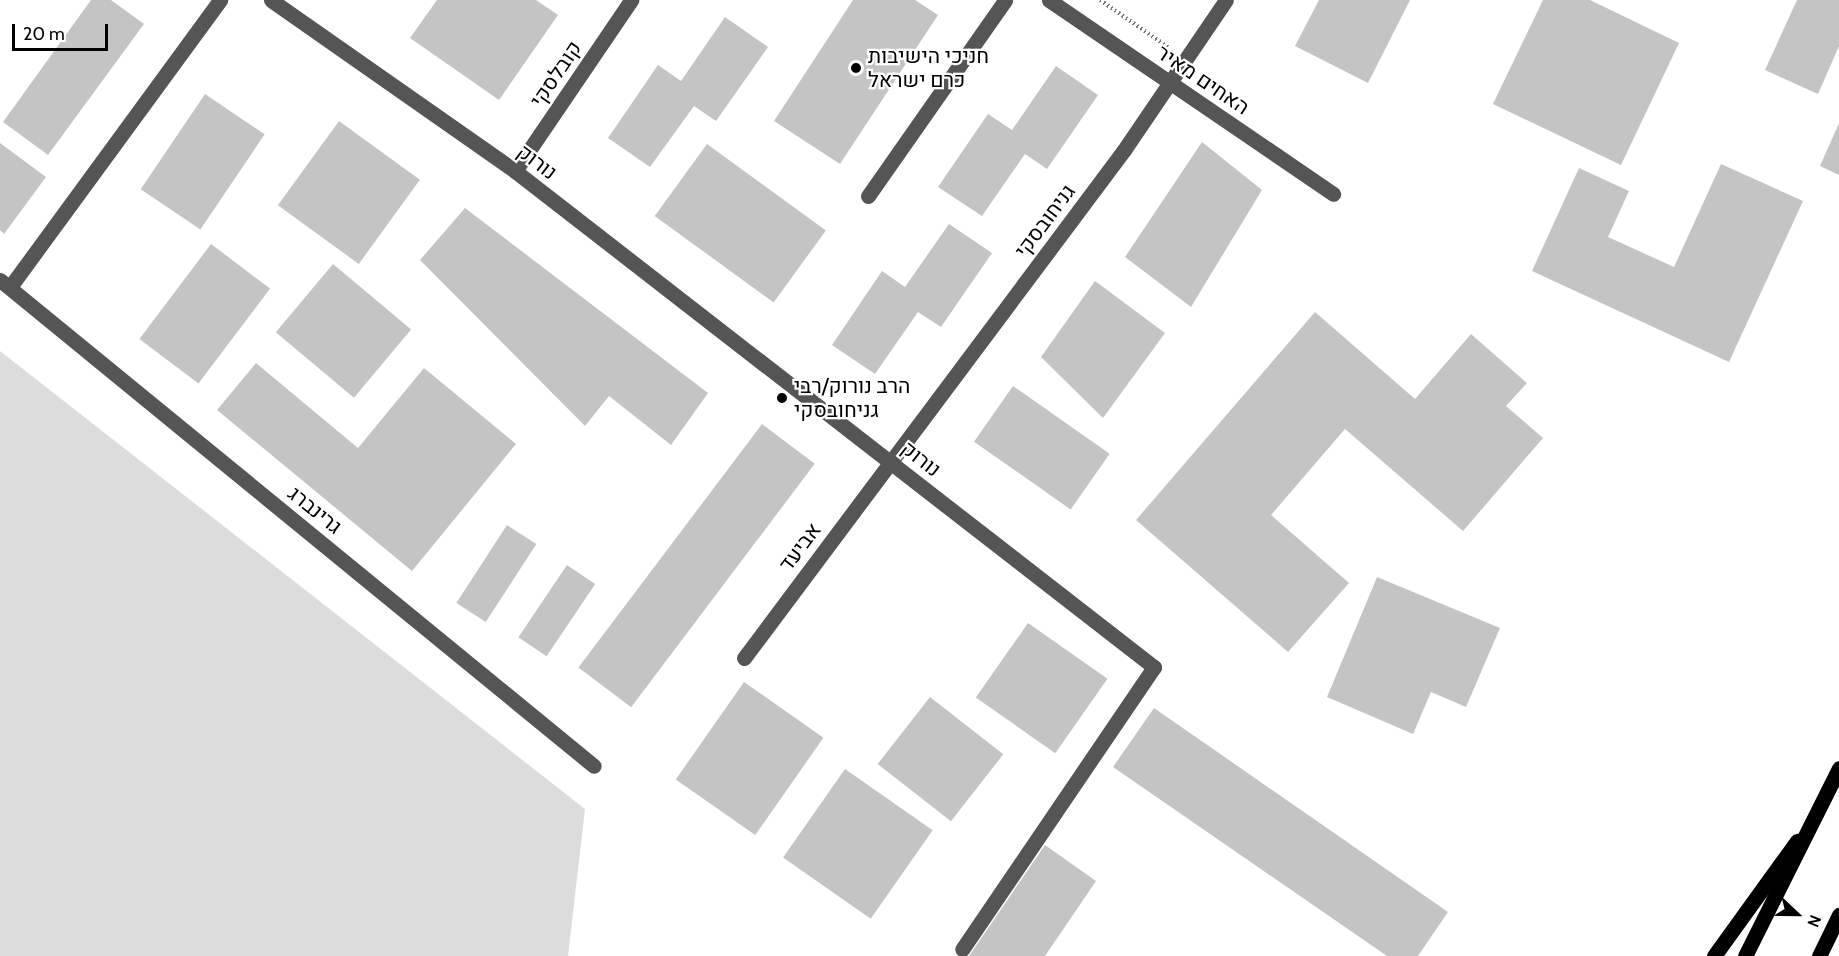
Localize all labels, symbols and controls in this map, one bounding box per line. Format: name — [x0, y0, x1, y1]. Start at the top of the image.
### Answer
scale bar — [15, 12, 111, 50]
text: 20 m — [23, 23, 65, 45]
street label: קובלסקי — [525, 36, 587, 112]
street label: האחים מאיר — [1152, 40, 1254, 120]
place label: חניכי הישיבות כרם ישראל — [868, 43, 989, 93]
marker: חניכי הישיבות כרם ישראל — [849, 61, 863, 75]
street label: נורוק — [512, 139, 562, 185]
street label: גניחובסקי — [1009, 180, 1081, 262]
place label: הרב נורוק/רבי גניחובסקי — [794, 373, 910, 423]
marker: הרב נורוק/רבי גניחובסקי — [775, 391, 789, 405]
street label: נורוק — [896, 436, 946, 482]
street label: גרינברג — [283, 481, 347, 539]
street label: אביעד — [774, 518, 826, 576]
north arrow — [1767, 884, 1827, 944]
text: N — [1803, 912, 1825, 930]

